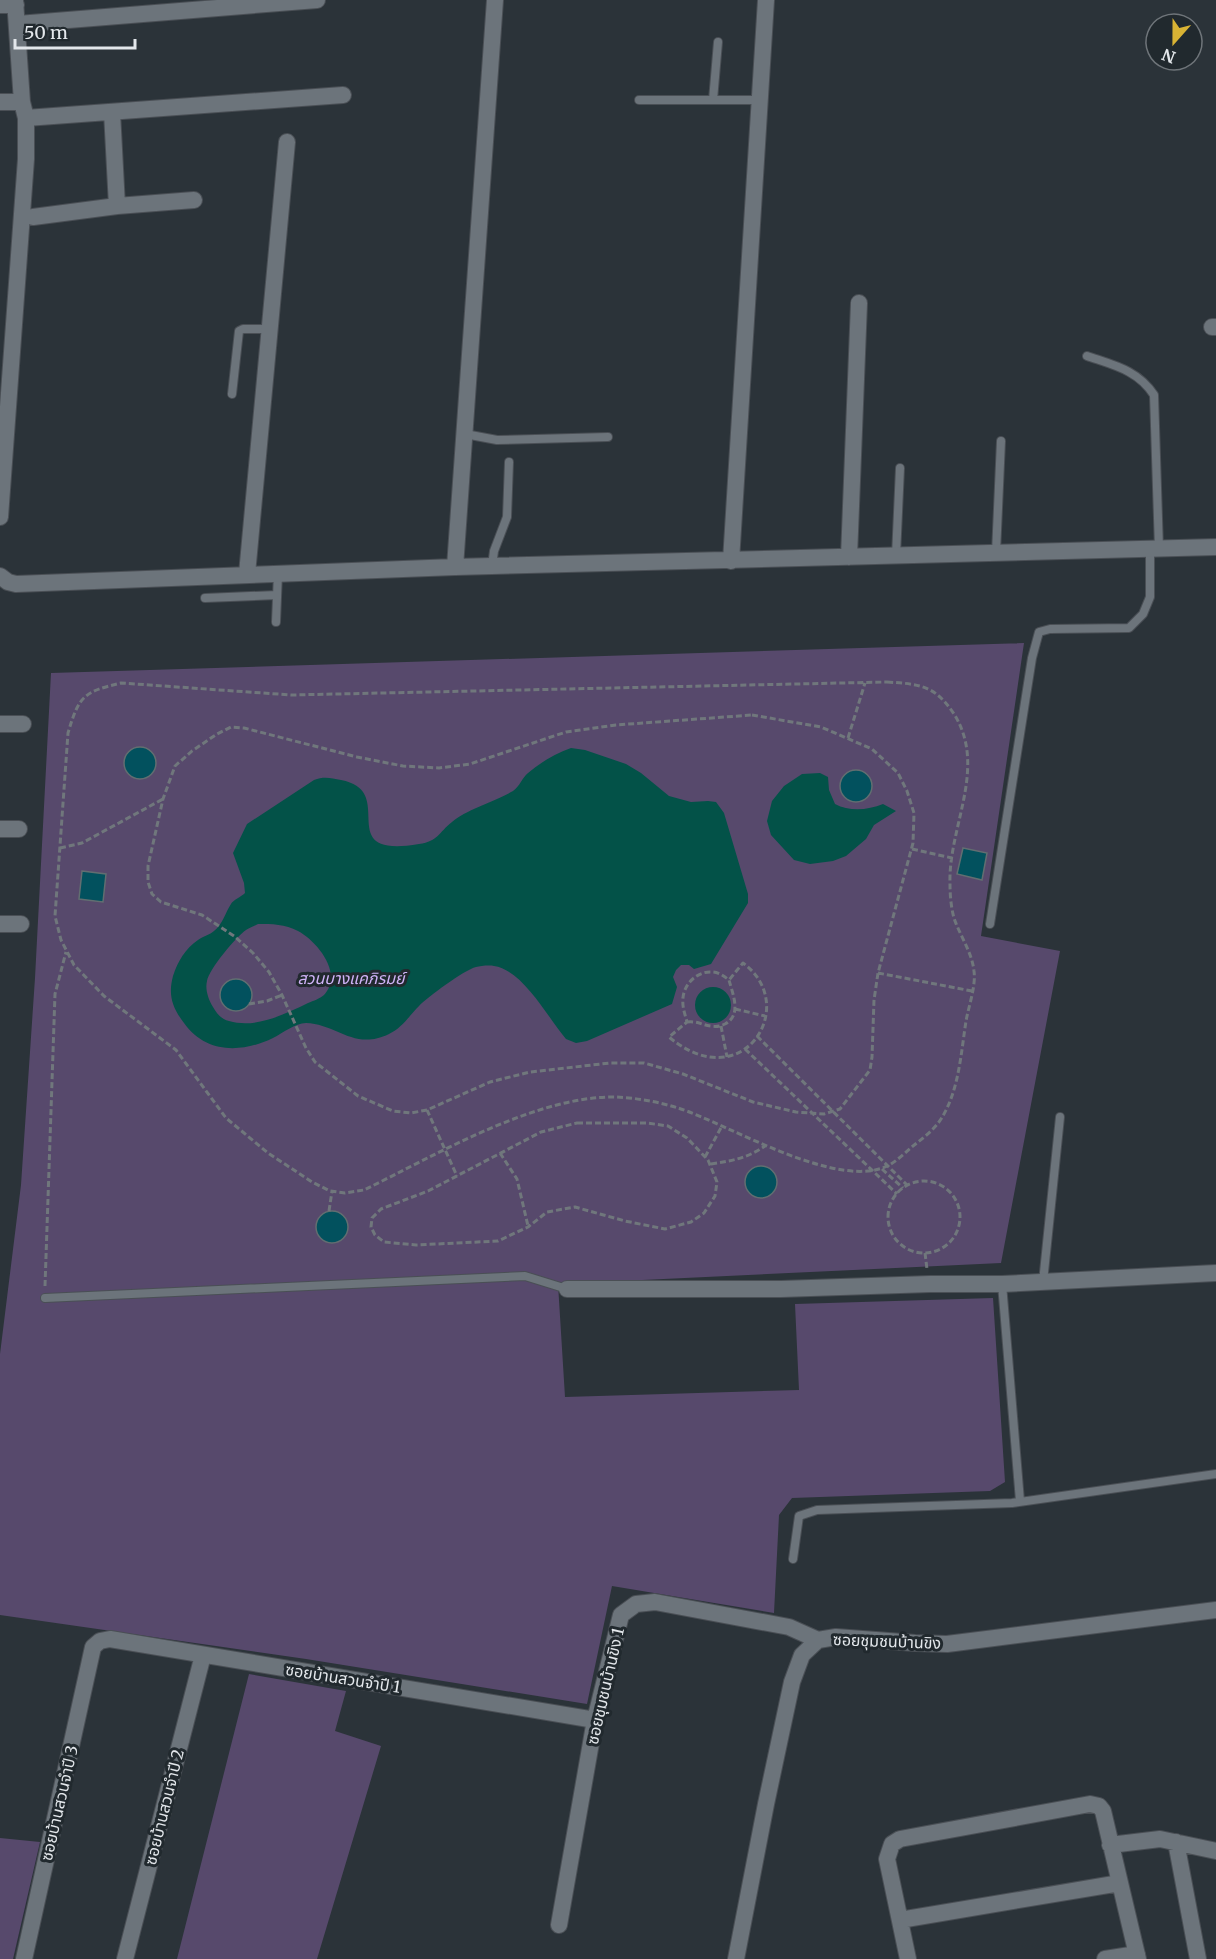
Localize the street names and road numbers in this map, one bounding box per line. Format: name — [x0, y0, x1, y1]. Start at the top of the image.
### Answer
street label: ซอยชุมชนบ้านขิง 1 — [582, 1626, 628, 1746]
street label: ซอยชุมชนบ้านขิง — [833, 1629, 941, 1653]
street label: ซอยบ้านสวนจำปี 1 — [284, 1659, 402, 1697]
street label: ซอยบ้านสวนจำปี 3 — [36, 1743, 82, 1863]
street label: ซอยบ้านสวนจำปี 2 — [140, 1747, 188, 1867]

